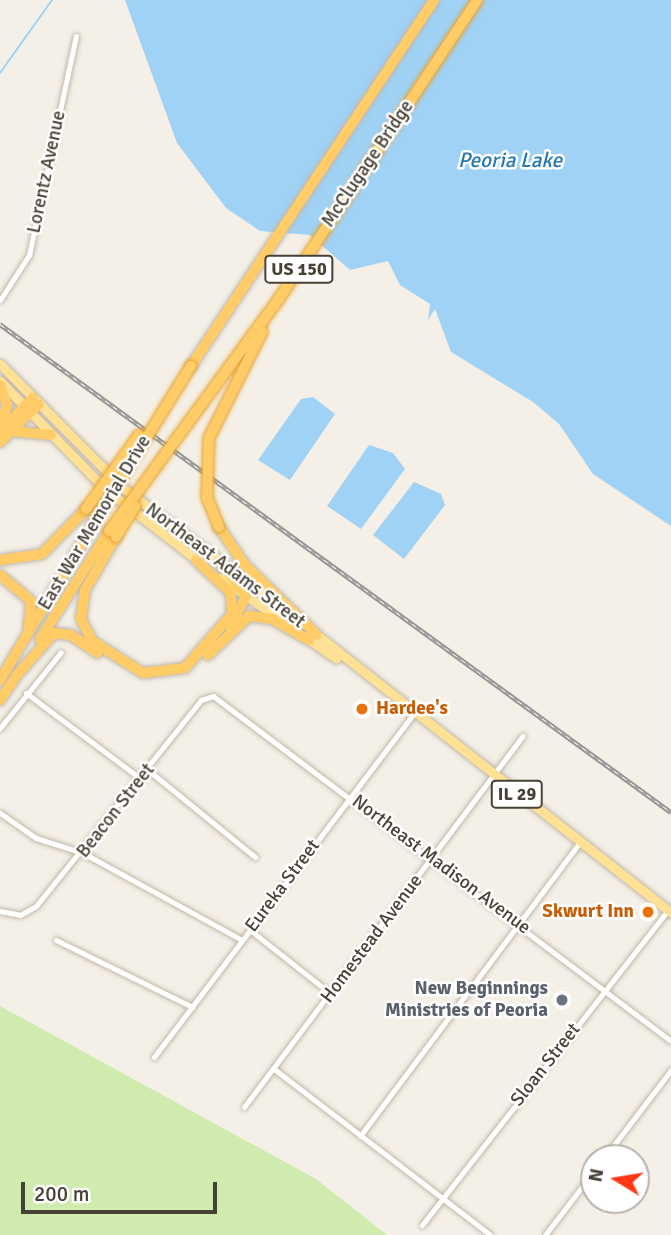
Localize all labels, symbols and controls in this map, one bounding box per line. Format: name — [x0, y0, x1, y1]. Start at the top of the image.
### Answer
street label: McClugage Bridge — [317, 96, 419, 232]
street label: Lorentz Avenue — [23, 109, 71, 235]
water label: Peoria Lake — [458, 147, 562, 173]
road number: US 150 — [264, 255, 334, 284]
street label: East War Memorial Drive — [34, 431, 156, 615]
street label: Northeast Adams Street — [141, 499, 309, 633]
place label: Hardee's — [376, 698, 448, 720]
marker: Hardee's — [354, 701, 370, 717]
street label: Beacon Street — [72, 759, 160, 863]
road number: IL 29 — [491, 780, 543, 808]
street label: Northeast Madison Avenue — [347, 790, 535, 940]
street label: Eureka Street — [241, 835, 325, 937]
street label: Homestead Avenue — [316, 870, 428, 1008]
place label: Skwurt Inn — [542, 901, 634, 923]
marker: Skwurt Inn — [640, 904, 656, 920]
place label: New Beginnings Ministries of Peoria — [385, 978, 548, 1022]
marker: New Beginnings Ministries of Peoria — [554, 992, 570, 1008]
street label: Sloan Street — [506, 1019, 586, 1111]
north arrow — [580, 1144, 650, 1214]
text: N — [583, 1167, 609, 1184]
scale bar — [24, 1168, 220, 1212]
text: 200 m — [34, 1181, 89, 1207]

